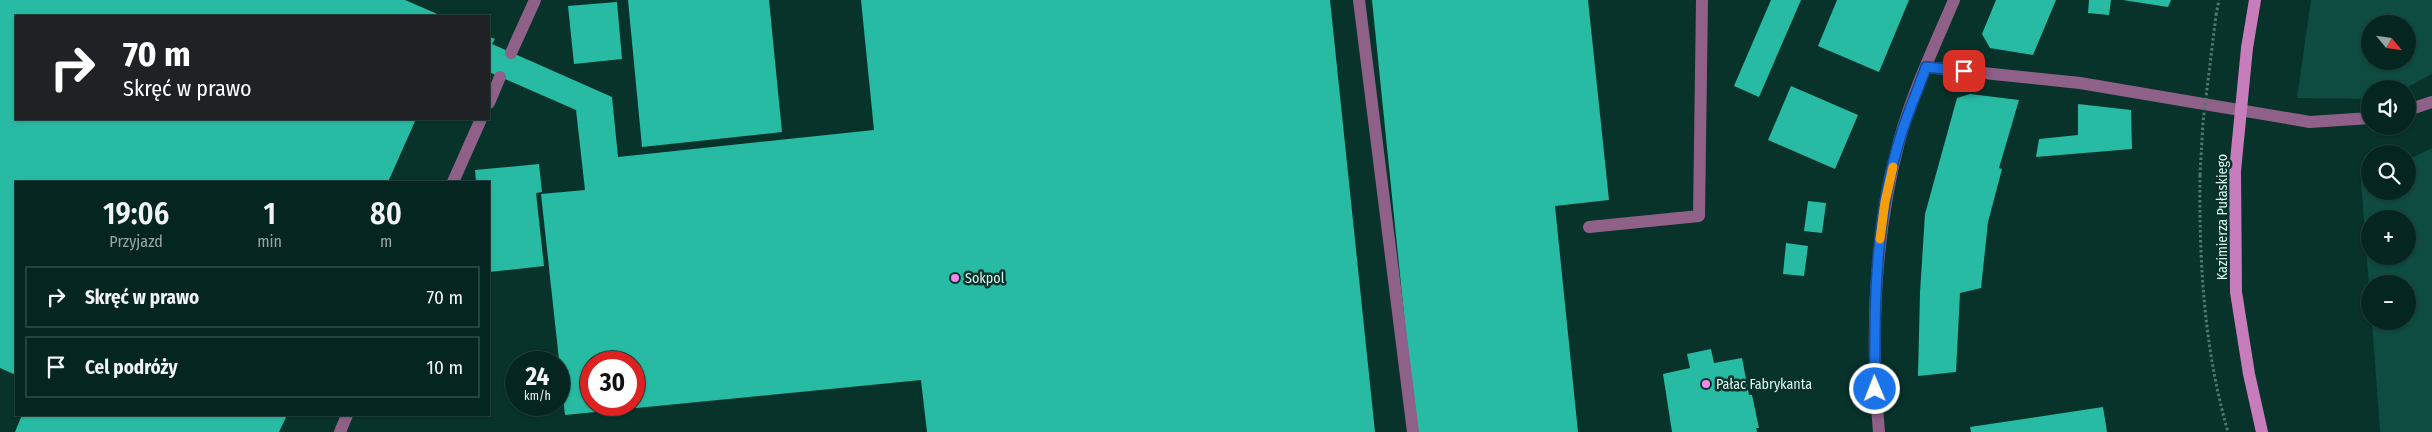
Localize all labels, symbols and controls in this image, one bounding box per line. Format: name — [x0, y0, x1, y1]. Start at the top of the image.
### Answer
north arrow — [2361, 15, 2416, 70]
map controls — [2361, 15, 2416, 330]
text: 70 m — [123, 33, 191, 75]
icon: right — [40, 35, 105, 100]
pin — [1943, 50, 1985, 92]
icon: arrive — [1950, 57, 1978, 85]
text: Skręć w prawo — [123, 75, 252, 102]
button: sound — [2361, 80, 2416, 135]
button: search — [2361, 145, 2416, 200]
street label: Kazimierza Pułaskiego — [2214, 154, 2231, 280]
text: 19:06 — [103, 196, 169, 232]
text: 1 — [263, 196, 276, 232]
text: 80 — [370, 196, 402, 232]
button: + — [2361, 210, 2416, 265]
text: Przyjazd — [109, 232, 163, 251]
text: min — [257, 232, 282, 251]
text: m — [380, 232, 392, 251]
place label: Sokpol — [965, 270, 1005, 287]
marker: Sokpol — [949, 272, 961, 284]
button: − — [2361, 275, 2416, 330]
icon: right — [42, 283, 70, 311]
text: Skręć w prawo — [85, 286, 199, 309]
text: 70 m — [427, 286, 463, 309]
speed limit sign: 30 — [580, 351, 645, 416]
icon: arrive — [42, 353, 70, 381]
text: Cel podróży — [85, 356, 178, 379]
text: 10 m — [427, 356, 463, 379]
text: 24 — [526, 362, 549, 392]
position arrow — [1848, 362, 1900, 414]
place label: Pałac Fabrykanta — [1716, 376, 1812, 393]
marker: Pałac Fabrykanta — [1700, 378, 1712, 390]
text: km/h — [524, 389, 551, 403]

